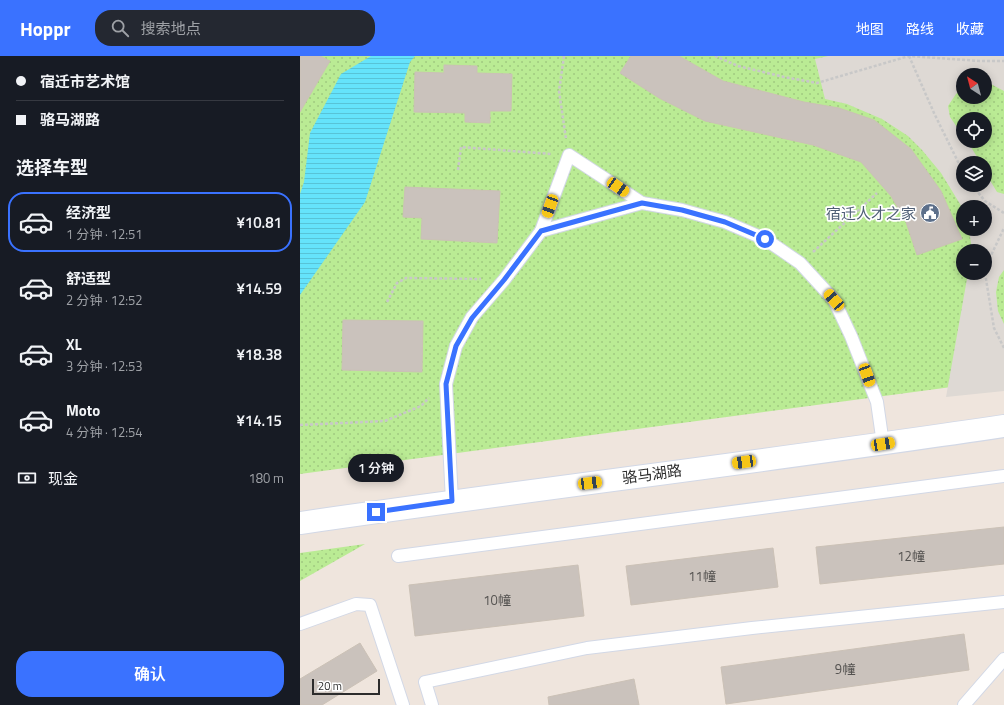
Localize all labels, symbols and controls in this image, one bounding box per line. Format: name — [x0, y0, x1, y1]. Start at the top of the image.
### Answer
search box — [95, 10, 375, 46]
text: Hoppr — [20, 14, 71, 43]
icon: search — [109, 17, 131, 39]
text: 搜索地点 — [141, 17, 201, 40]
text: 地图 — [856, 18, 884, 39]
text: 路线 — [906, 18, 934, 39]
text: 收藏 — [956, 18, 984, 39]
north arrow — [956, 68, 992, 104]
map controls — [956, 68, 992, 280]
text: 宿迁市艺术馆 — [40, 70, 130, 93]
text: 骆马湖路 — [40, 108, 100, 131]
button: locate — [956, 112, 992, 148]
text: 选择车型 — [16, 154, 88, 181]
button: layers — [956, 156, 992, 192]
car — [605, 175, 631, 199]
car — [540, 193, 560, 219]
button: + — [956, 200, 992, 236]
text: 经济型 — [66, 201, 111, 224]
place label: 宿迁人才之家 — [826, 202, 916, 225]
public building icon: 宿迁人才之家 — [919, 202, 941, 224]
icon: car — [18, 204, 54, 240]
text: ¥10.81 — [236, 211, 282, 234]
text: 1 分钟 · 12:51 — [66, 224, 143, 244]
route start — [756, 230, 774, 248]
button: − — [956, 244, 992, 280]
text: 舒适型 — [66, 267, 111, 290]
icon: car — [18, 270, 54, 306]
text: ¥14.59 — [236, 277, 282, 300]
car — [822, 287, 846, 313]
text: 2 分钟 · 12:52 — [66, 290, 143, 310]
text: XL — [66, 333, 82, 356]
icon: car — [18, 336, 54, 372]
text: ¥18.38 — [236, 343, 282, 366]
text: 3 分钟 · 12:53 — [66, 356, 143, 376]
car — [857, 362, 877, 388]
text: Moto — [66, 399, 100, 422]
icon: car — [18, 402, 54, 438]
text: ¥14.15 — [236, 409, 282, 432]
text: 4 分钟 · 12:54 — [66, 422, 143, 442]
car — [870, 436, 896, 452]
callout: 1 分钟 — [348, 454, 404, 482]
car — [731, 454, 757, 470]
text: 1 分钟 — [358, 458, 394, 478]
street label: 骆马湖路 — [621, 458, 683, 490]
icon: cash — [16, 467, 38, 489]
text: 现金 — [48, 467, 78, 490]
text: 180 m — [248, 468, 284, 488]
car — [577, 476, 603, 490]
route end — [367, 503, 385, 521]
house number: 12幢 — [897, 546, 925, 566]
house number: 11幢 — [688, 566, 716, 586]
house number: 10幢 — [483, 590, 511, 610]
button: 确认 — [16, 651, 284, 697]
house number: 9幢 — [835, 659, 855, 679]
scale bar — [312, 677, 380, 696]
text: 20 m — [318, 678, 342, 694]

